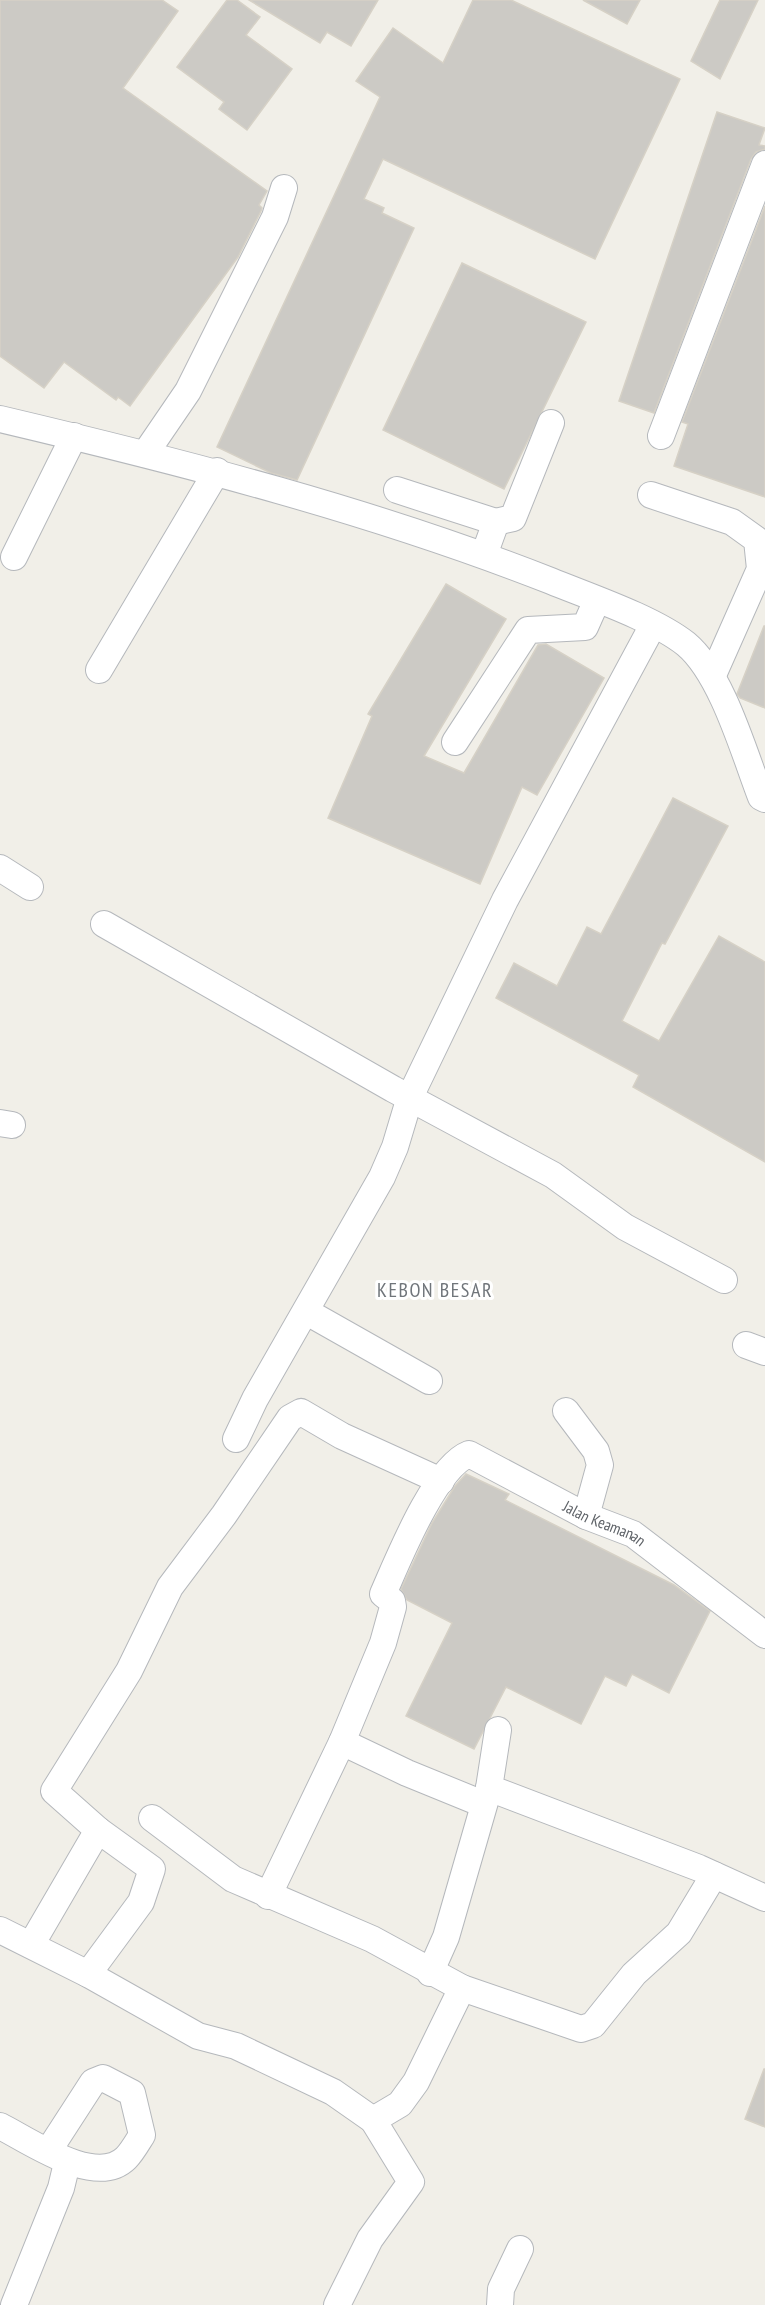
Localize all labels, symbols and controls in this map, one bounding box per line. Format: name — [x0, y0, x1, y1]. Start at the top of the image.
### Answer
district label: KEBON BESAR — [377, 1277, 493, 1303]
street label: Jalan Keamanan — [559, 1495, 650, 1550]

